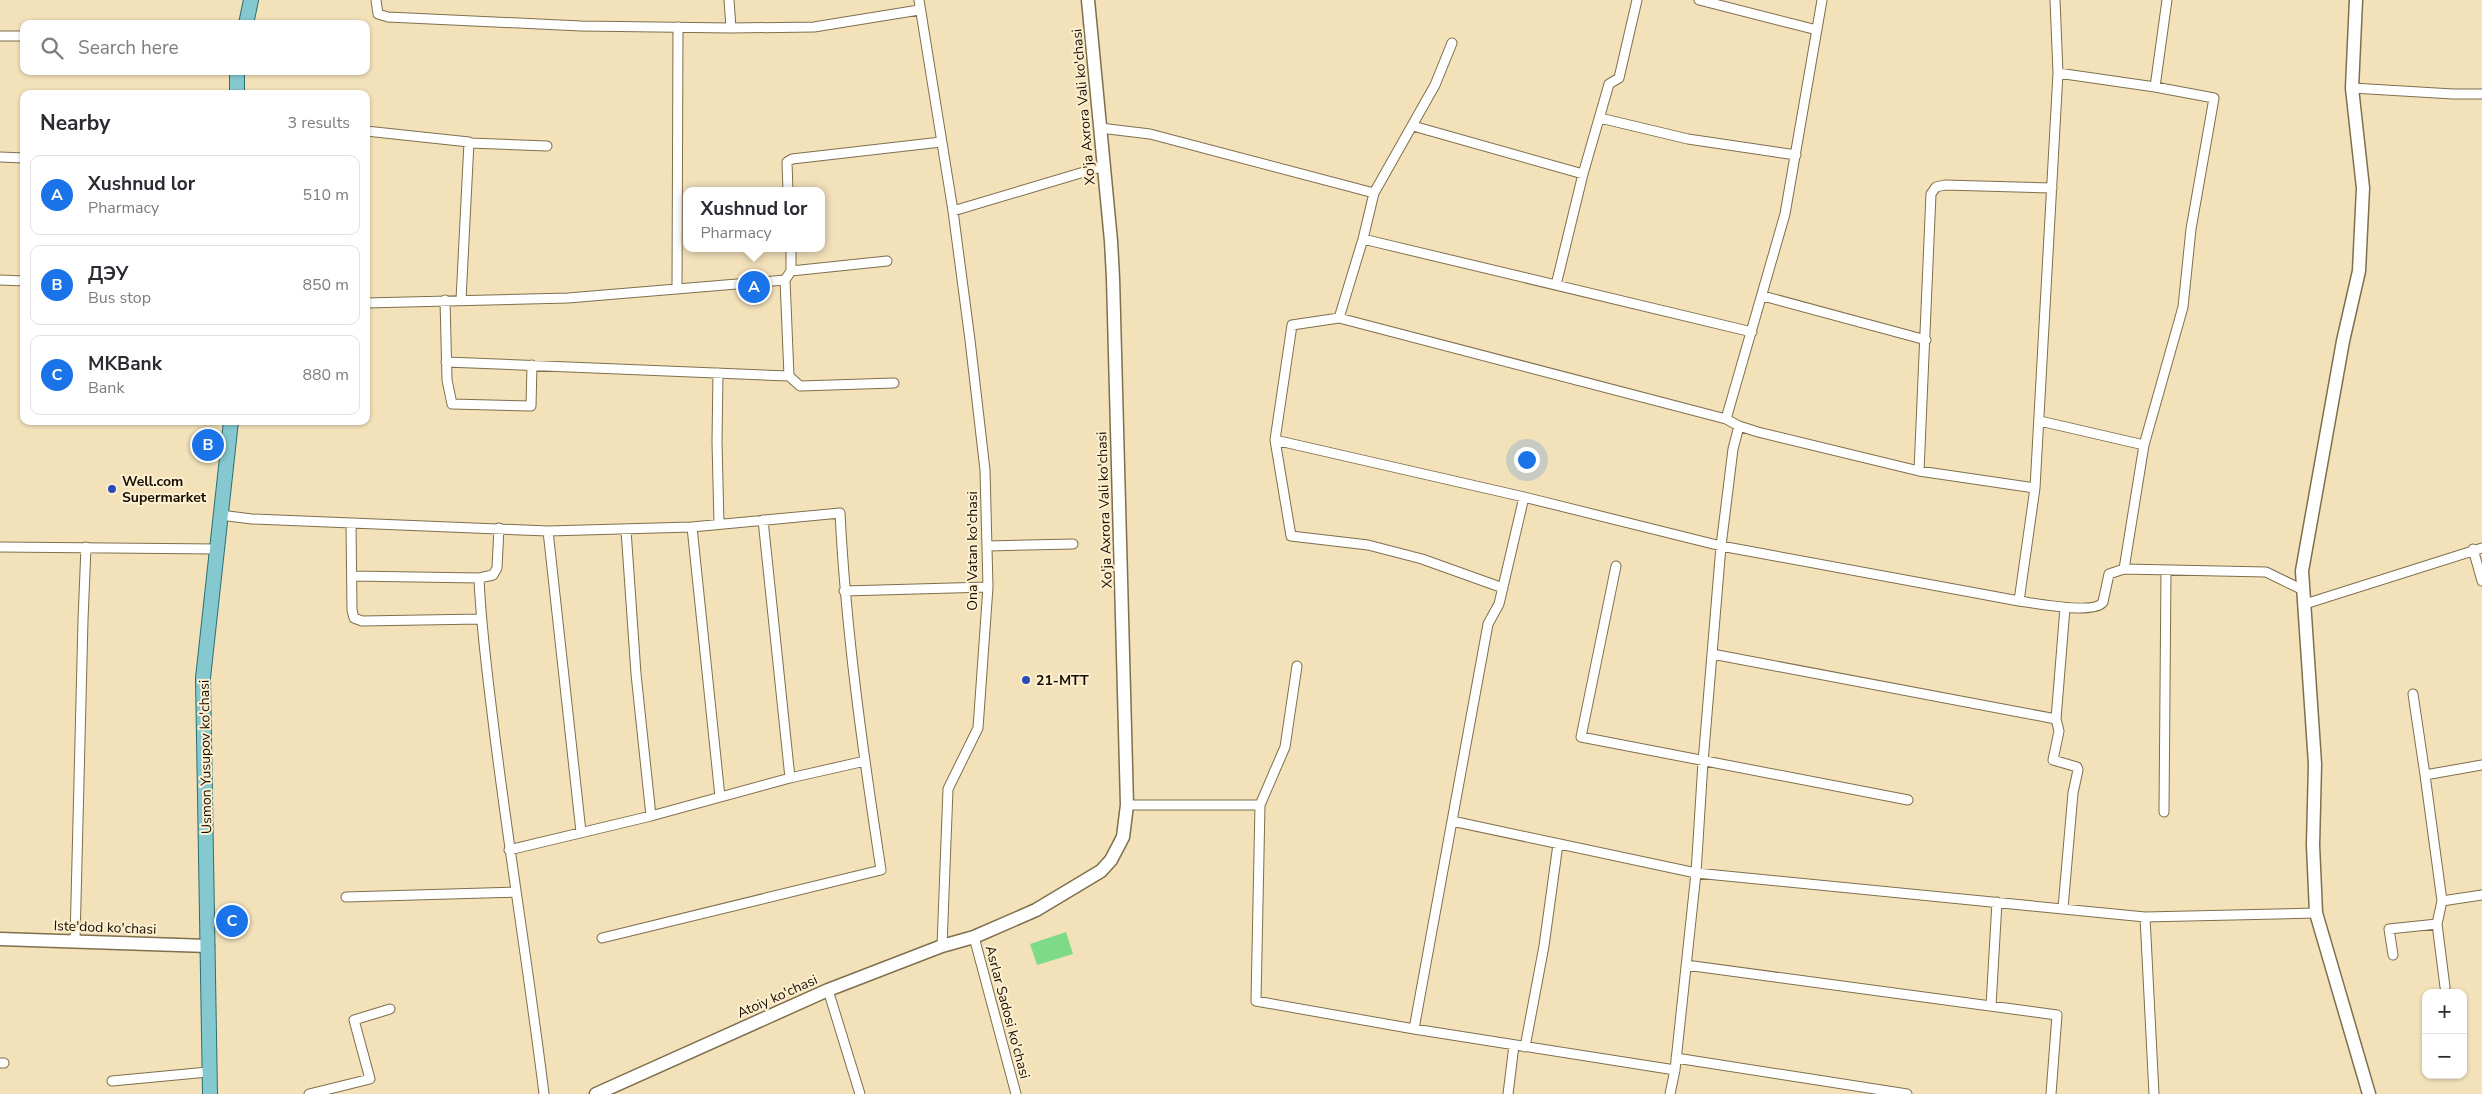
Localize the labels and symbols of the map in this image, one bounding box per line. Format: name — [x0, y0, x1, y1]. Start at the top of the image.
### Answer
street label: Xo'ja Axrora Vali ko'chasi — [1067, 28, 1100, 186]
pin: A — [738, 268, 770, 306]
pin: B — [192, 426, 224, 464]
street label: Xo'ja Axrora Vali ko'chasi — [1092, 431, 1117, 589]
your location — [1514, 447, 1540, 473]
place label: Well.com Supermarket — [122, 472, 207, 507]
marker: Well.com Supermarket — [106, 483, 118, 495]
street label: Ona Vatan ko'chasi — [963, 491, 982, 611]
place label: 21-MTT — [1036, 671, 1089, 690]
marker: 21-MTT — [1020, 674, 1032, 686]
street label: Usmon Yusupov ko'chasi — [195, 680, 216, 834]
pin: C — [216, 902, 248, 940]
street label: Iste'dod ko'chasi — [53, 916, 157, 939]
street label: Asrlar Sadosi ko'chasi — [981, 943, 1034, 1081]
street label: Atoiy ko'chasi — [734, 970, 820, 1023]

